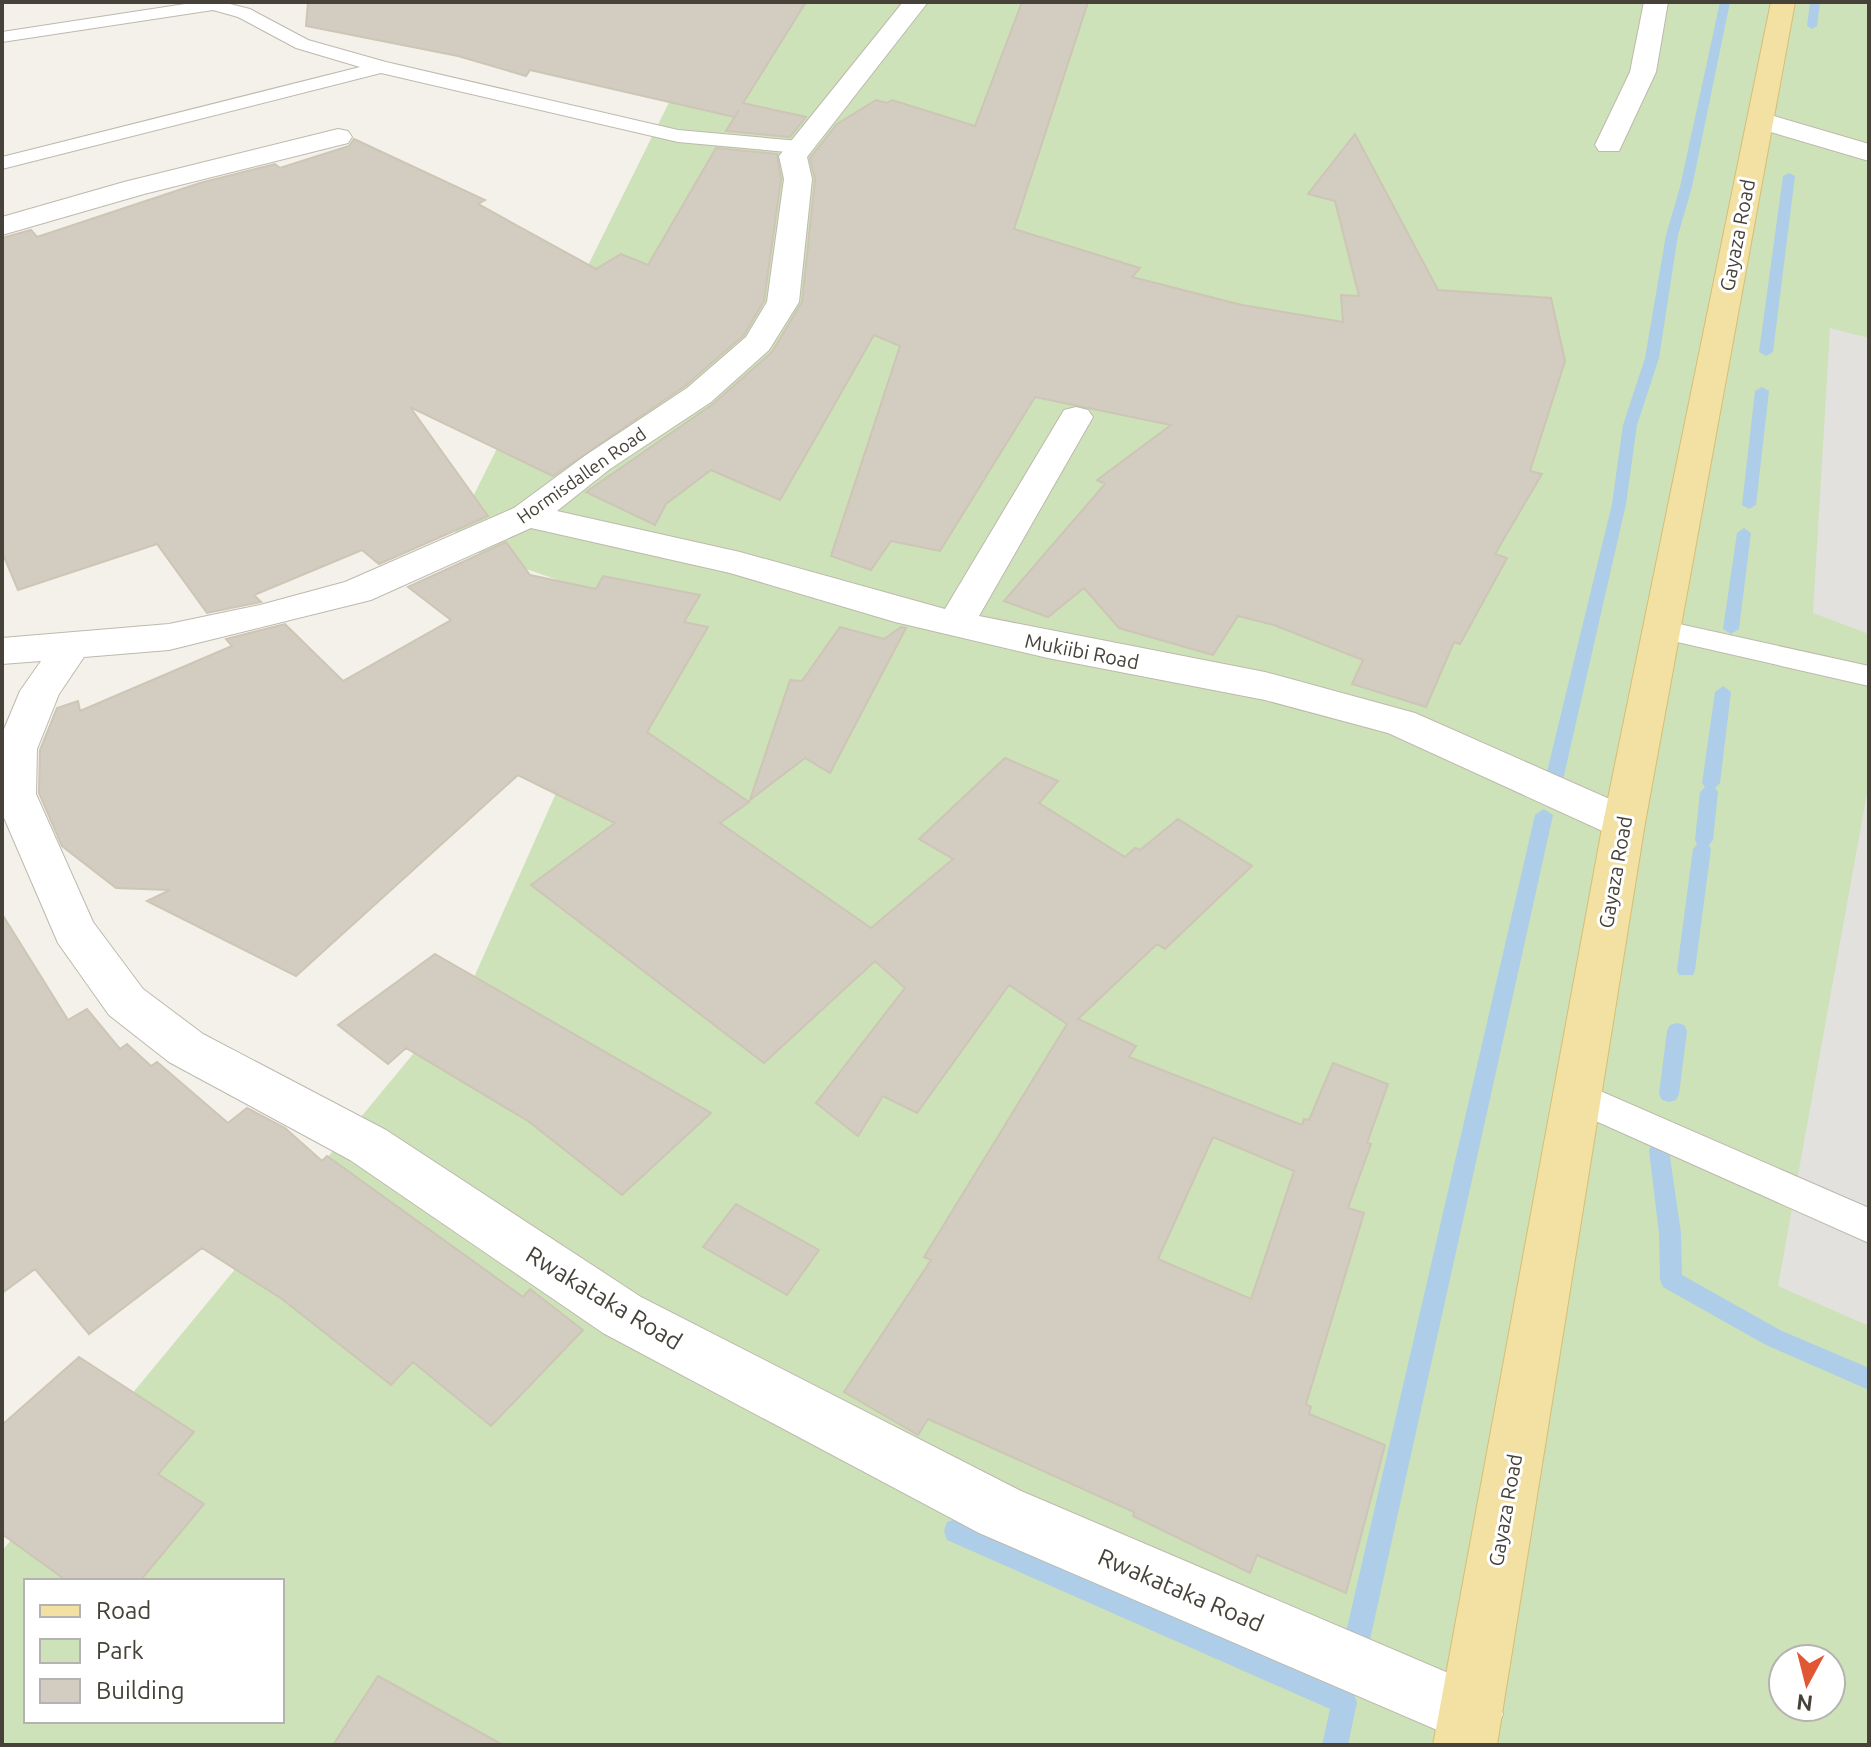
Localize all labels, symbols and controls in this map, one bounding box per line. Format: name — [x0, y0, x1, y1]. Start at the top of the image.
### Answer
street label: Gayaza Road — [1715, 177, 1759, 293]
street label: Hormisdallen Road — [513, 423, 649, 527]
street label: Mukiibi Road — [1023, 629, 1141, 673]
street label: Gayaza Road — [1594, 814, 1636, 930]
street label: Rwakataka Road — [521, 1241, 687, 1355]
street label: Gayaza Road — [1484, 1452, 1526, 1568]
street label: Rwakataka Road — [1094, 1543, 1268, 1637]
legend — [24, 1579, 284, 1723]
text: Road — [96, 1597, 151, 1624]
text: Park — [96, 1637, 144, 1664]
north arrow — [1767, 1643, 1847, 1723]
text: Building — [96, 1677, 184, 1704]
text: N — [1795, 1690, 1814, 1717]

